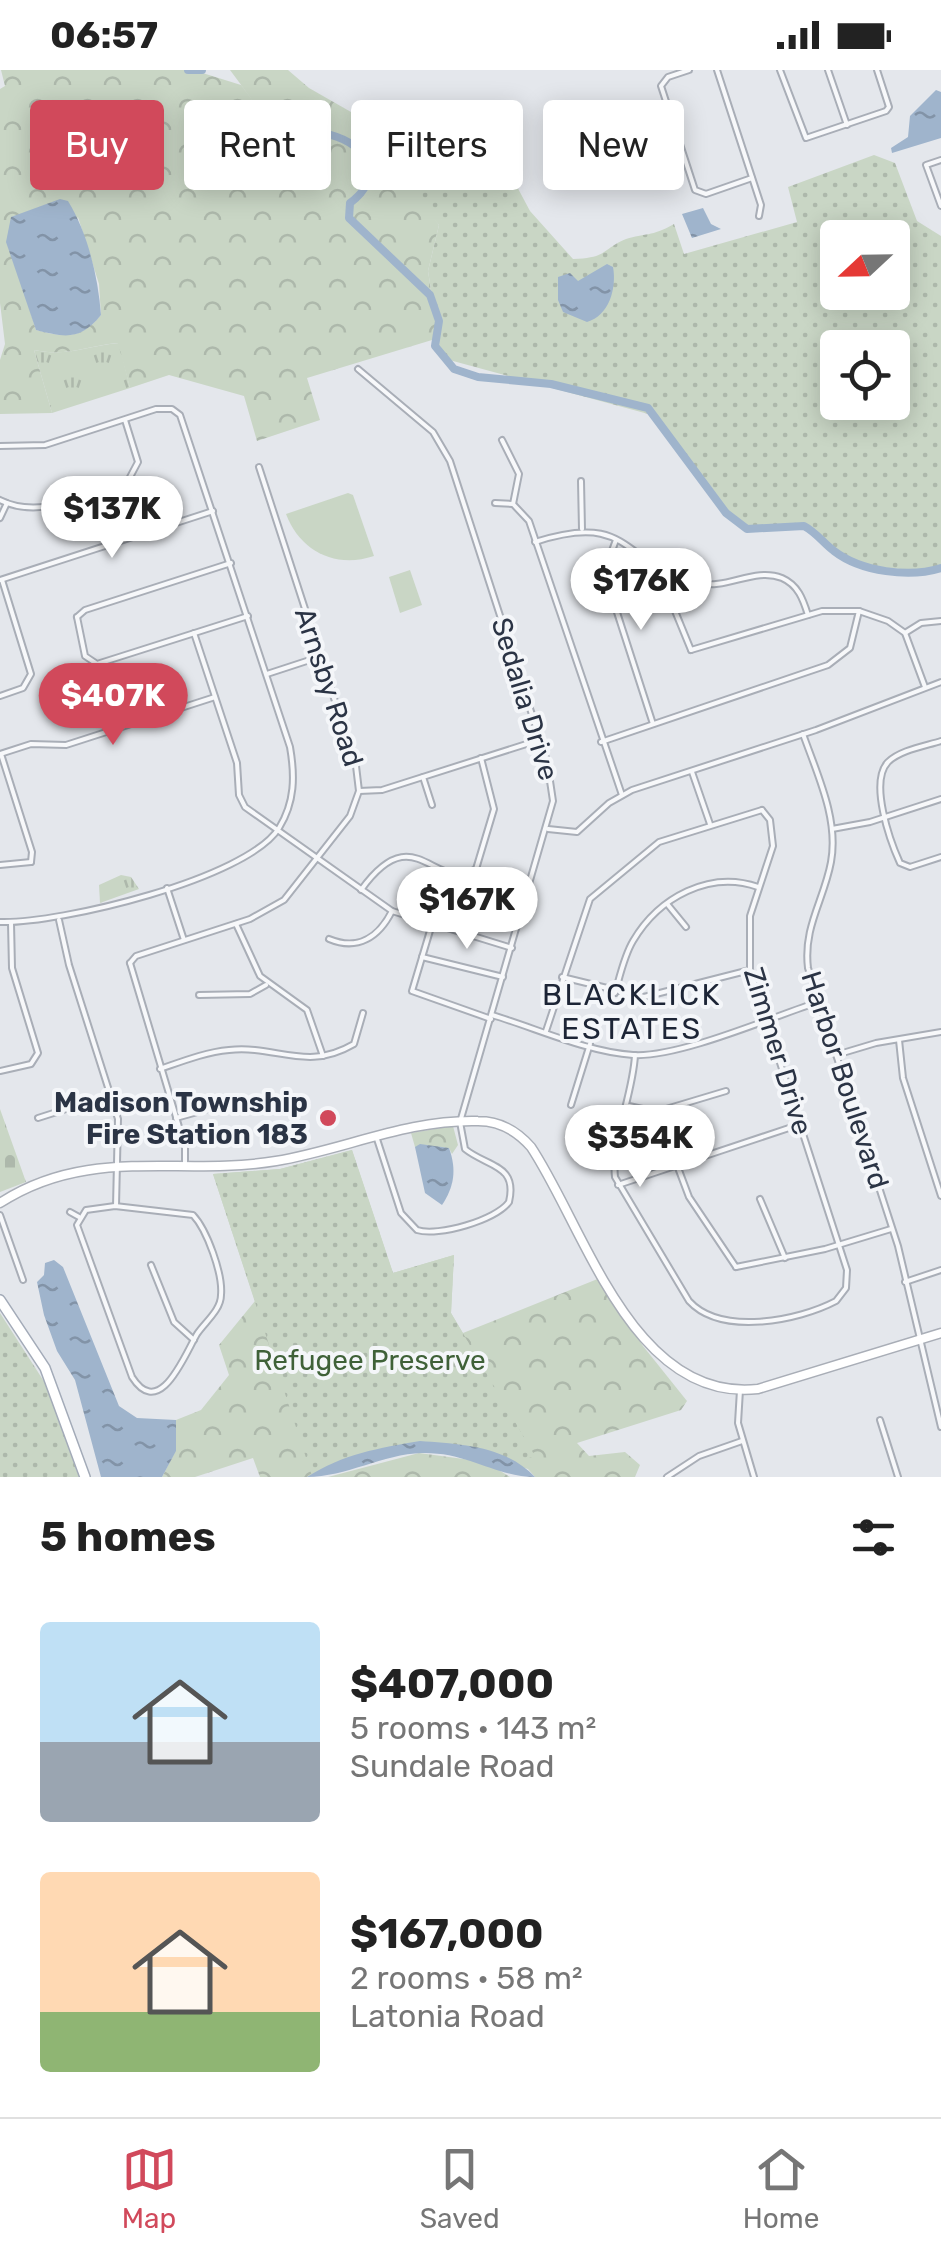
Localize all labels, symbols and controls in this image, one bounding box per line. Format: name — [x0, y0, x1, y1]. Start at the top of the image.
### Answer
text: 06:57 — [50, 12, 158, 58]
chip: Buy — [30, 100, 164, 190]
chip: Rent — [184, 100, 331, 190]
chip: Filters — [351, 100, 523, 190]
chip: New — [543, 100, 684, 190]
north arrow — [820, 220, 910, 310]
map controls — [820, 220, 910, 420]
button: locate — [820, 330, 910, 420]
pin: $137K — [42, 476, 182, 561]
text: $137K — [63, 489, 161, 527]
pin: $176K — [571, 548, 711, 633]
text: $176K — [593, 561, 689, 599]
street label: Arnsby Road — [288, 604, 370, 770]
street label: Sedalia Drive — [485, 614, 565, 784]
pin: $407K — [43, 663, 183, 748]
text: $407K — [61, 676, 165, 714]
pin: $167K — [397, 867, 537, 952]
text: $167K — [419, 880, 515, 918]
street label: Zimmer Drive — [737, 963, 819, 1139]
street label: Harbor Boulevard — [794, 967, 896, 1193]
district label: BLACKLICK ESTATES — [542, 977, 722, 1047]
place label: Madison Township Fire Station 183 — [54, 1086, 308, 1151]
pin: $354K — [570, 1105, 710, 1190]
marker: Madison Township Fire Station 183 — [317, 1107, 339, 1129]
text: $354K — [587, 1118, 693, 1156]
park label: Refugee Preserve — [254, 1344, 486, 1377]
icon: filters — [846, 1510, 901, 1565]
text: 5 homes — [40, 1512, 216, 1562]
text: $407,000 — [350, 1659, 554, 1709]
icon: home — [120, 1662, 240, 1782]
text: 5 rooms · 143 m² — [350, 1709, 596, 1747]
text: Sundale Road — [350, 1747, 555, 1785]
text: $167,000 — [350, 1909, 544, 1959]
icon: home — [120, 1912, 240, 2032]
text: 2 rooms · 58 m² — [350, 1959, 583, 1997]
text: Latonia Road — [350, 1997, 545, 2035]
tab: Map — [122, 2142, 177, 2235]
tab: Saved — [420, 2142, 500, 2235]
tab: Home — [743, 2142, 819, 2235]

